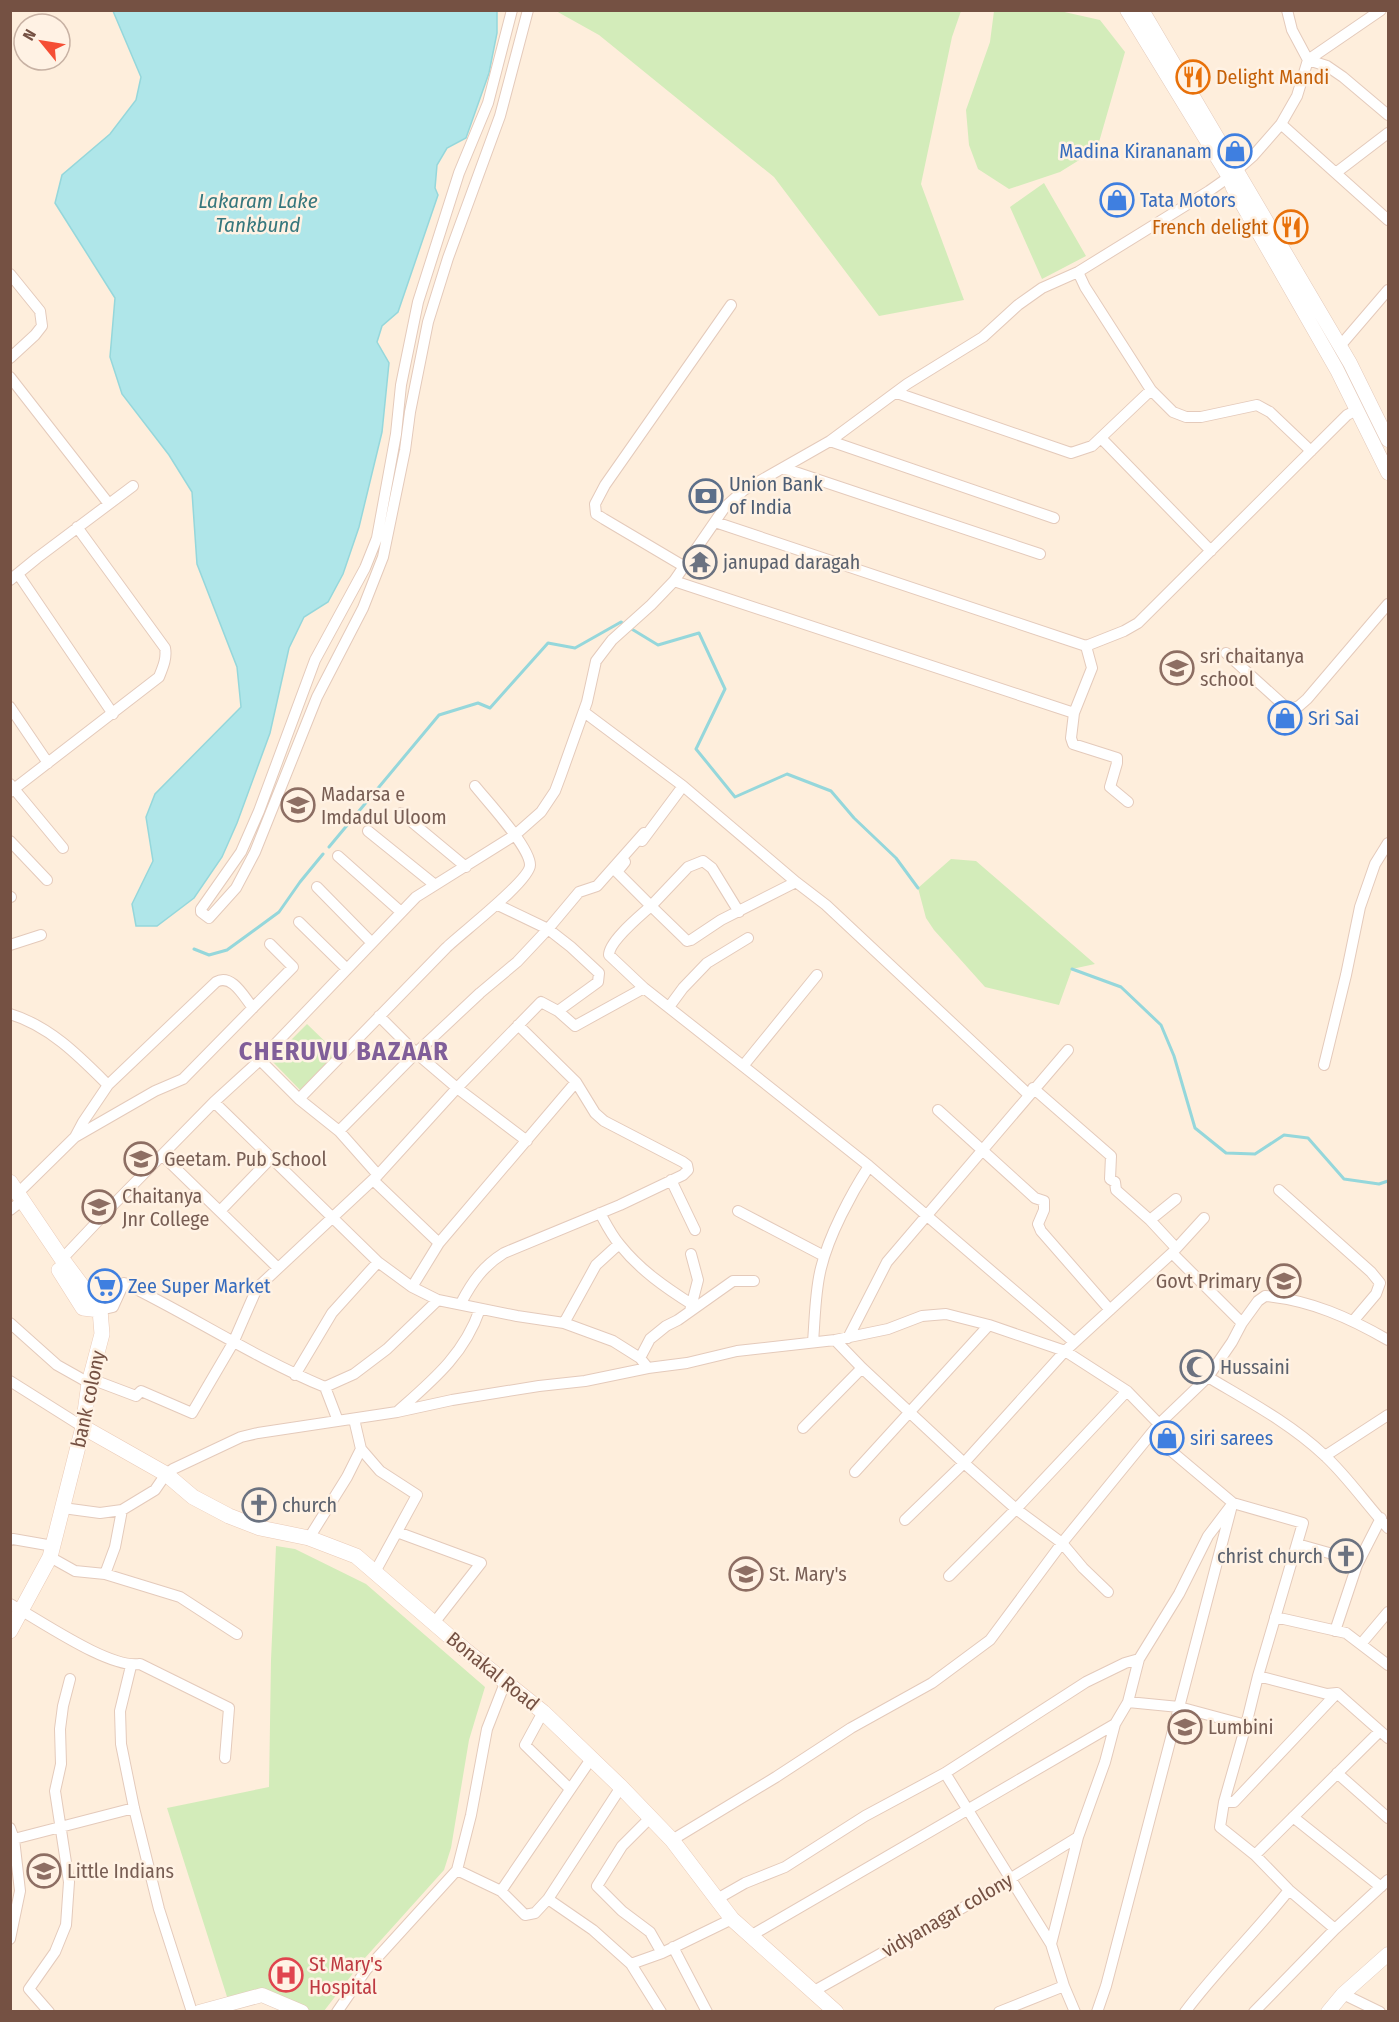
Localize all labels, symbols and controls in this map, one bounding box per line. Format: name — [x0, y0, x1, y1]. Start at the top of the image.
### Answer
north arrow — [12, 12, 72, 72]
text: N — [19, 26, 40, 44]
restaurant icon: Delight Mandi — [1175, 59, 1211, 95]
place label: Delight Mandi — [1216, 65, 1329, 89]
shop icon: Madina Kirananam — [1217, 133, 1253, 169]
place label: Madina Kirananam — [1059, 139, 1212, 163]
shop icon: Tata Motors — [1099, 182, 1135, 218]
water label: Lakaram Lake Tankbund — [198, 188, 318, 238]
place label: Tata Motors — [1140, 188, 1236, 212]
restaurant icon: French delight — [1273, 209, 1309, 245]
place label: French delight — [1152, 215, 1268, 239]
place label: Union Bank of India — [729, 472, 823, 519]
bank icon: Union Bank of India — [688, 478, 724, 514]
temple icon: janupad daragah — [682, 544, 718, 580]
place label: janupad daragah — [722, 550, 860, 574]
place label: sri chaitanya school — [1200, 644, 1304, 691]
school or university icon: sri chaitanya school — [1159, 650, 1195, 686]
shop icon: Sri Sai — [1267, 700, 1303, 736]
place label: Sri Sai — [1308, 706, 1359, 730]
place label: Madarsa e Imdadul Uloom — [321, 782, 447, 829]
school or university icon: Madarsa e Imdadul Uloom — [280, 787, 316, 823]
district label: CHERUVU BAZAAR — [239, 1036, 449, 1067]
school or university icon: Geetam. Pub School — [123, 1141, 159, 1177]
place label: Geetam. Pub School — [164, 1147, 327, 1171]
place label: Chaitanya Jnr College — [122, 1184, 209, 1231]
school or university icon: Chaitanya Jnr College — [81, 1189, 117, 1225]
school or university icon: Govt Primary — [1266, 1263, 1302, 1299]
supermarket icon: Zee Super Market — [87, 1268, 123, 1304]
place label: Govt Primary — [1156, 1269, 1261, 1293]
place label: Zee Super Market — [128, 1274, 271, 1298]
street label: bank colony — [66, 1348, 110, 1450]
mosque icon: Hussaini — [1179, 1349, 1215, 1385]
place label: Hussaini — [1220, 1355, 1290, 1379]
shop icon: siri sarees — [1149, 1420, 1185, 1456]
place label: siri sarees — [1190, 1426, 1273, 1450]
church icon: church — [241, 1487, 277, 1523]
place label: church — [282, 1493, 337, 1517]
church icon: christ church — [1328, 1538, 1364, 1574]
place label: christ church — [1217, 1544, 1323, 1568]
school or university icon: St. Mary's — [728, 1556, 764, 1592]
place label: St. Mary's — [769, 1562, 847, 1586]
street label: Bonakal Road — [442, 1626, 544, 1716]
school or university icon: Lumbini — [1167, 1709, 1203, 1745]
place label: Lumbini — [1208, 1715, 1274, 1739]
school or university icon: Little Indians — [26, 1853, 62, 1889]
place label: Little Indians — [67, 1859, 174, 1883]
street label: vidyanagar colony — [877, 1868, 1017, 1962]
place label: St Mary's Hospital — [309, 1952, 382, 1999]
hospital icon: St Mary's Hospital — [268, 1957, 304, 1993]

